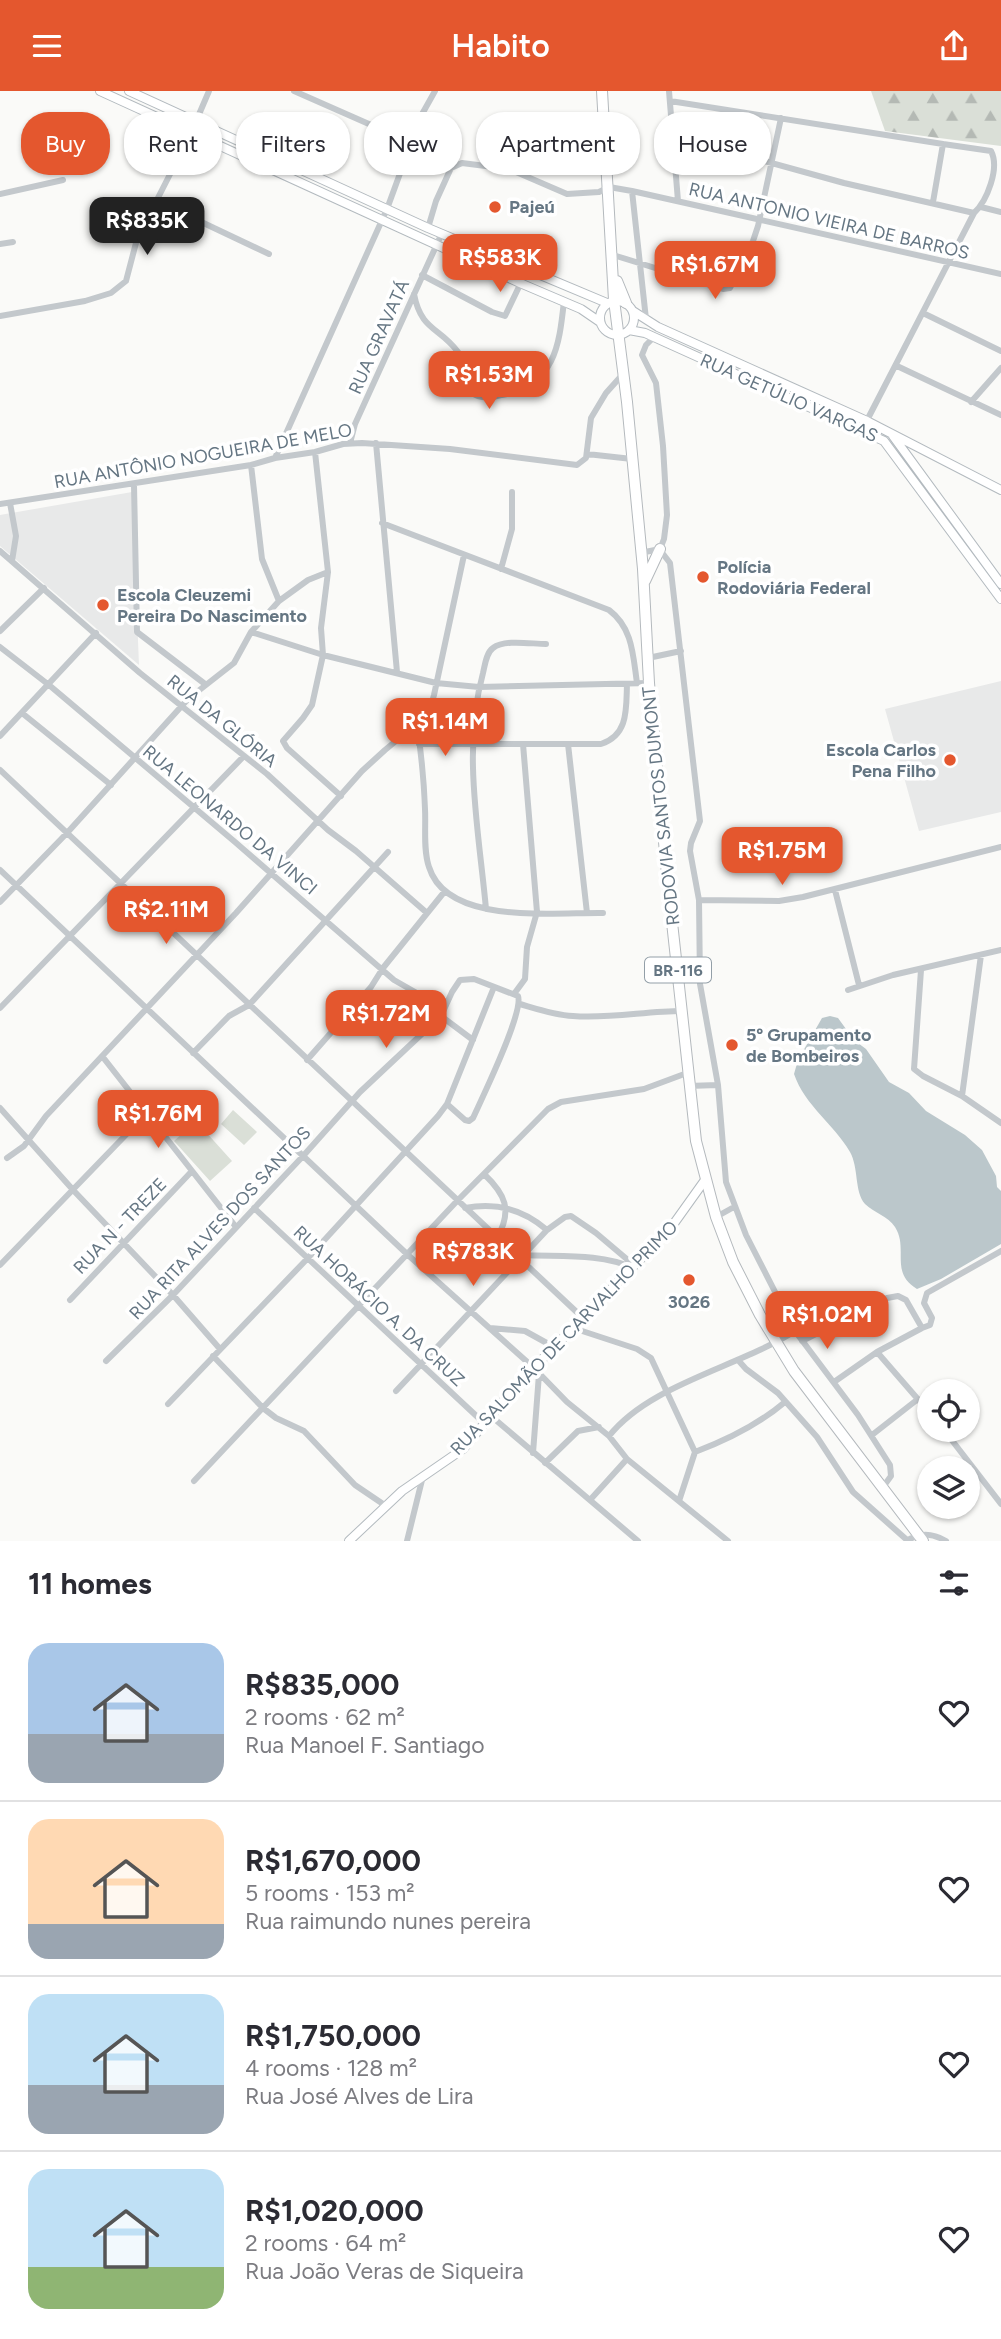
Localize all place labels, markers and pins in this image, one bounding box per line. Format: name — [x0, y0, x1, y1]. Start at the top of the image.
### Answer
place label: Pajeú — [509, 196, 555, 218]
pin: R$835K — [90, 197, 204, 257]
marker: Pajeú — [487, 199, 503, 215]
pin: R$583K — [443, 235, 557, 294]
pin: R$1.67M — [650, 241, 780, 301]
pin: R$1.53M — [424, 351, 554, 411]
place label: Polícia Rodoviária Federal — [717, 556, 871, 599]
marker: Polícia Rodoviária Federal — [695, 569, 711, 585]
place label: Escola Cleuzemi Pereira Do Nascimento — [117, 584, 307, 627]
marker: Escola Cleuzemi Pereira Do Nascimento — [95, 597, 111, 613]
pin: R$1.14M — [380, 699, 510, 758]
place label: Escola Carlos Pena Filho — [826, 739, 937, 782]
marker: Escola Carlos Pena Filho — [942, 752, 958, 768]
pin: R$1.75M — [717, 827, 847, 887]
pin: R$2.11M — [101, 887, 231, 946]
pin: R$1.72M — [321, 991, 451, 1050]
place label: 5º Grupamento de Bombeiros — [746, 1024, 872, 1067]
marker: 5º Grupamento de Bombeiros — [724, 1037, 740, 1053]
pin: R$1.76M — [93, 1091, 223, 1150]
pin: R$783K — [416, 1229, 530, 1288]
marker: 3026 — [681, 1272, 697, 1288]
place label: 3026 — [668, 1291, 710, 1313]
pin: R$1.02M — [762, 1291, 892, 1351]

